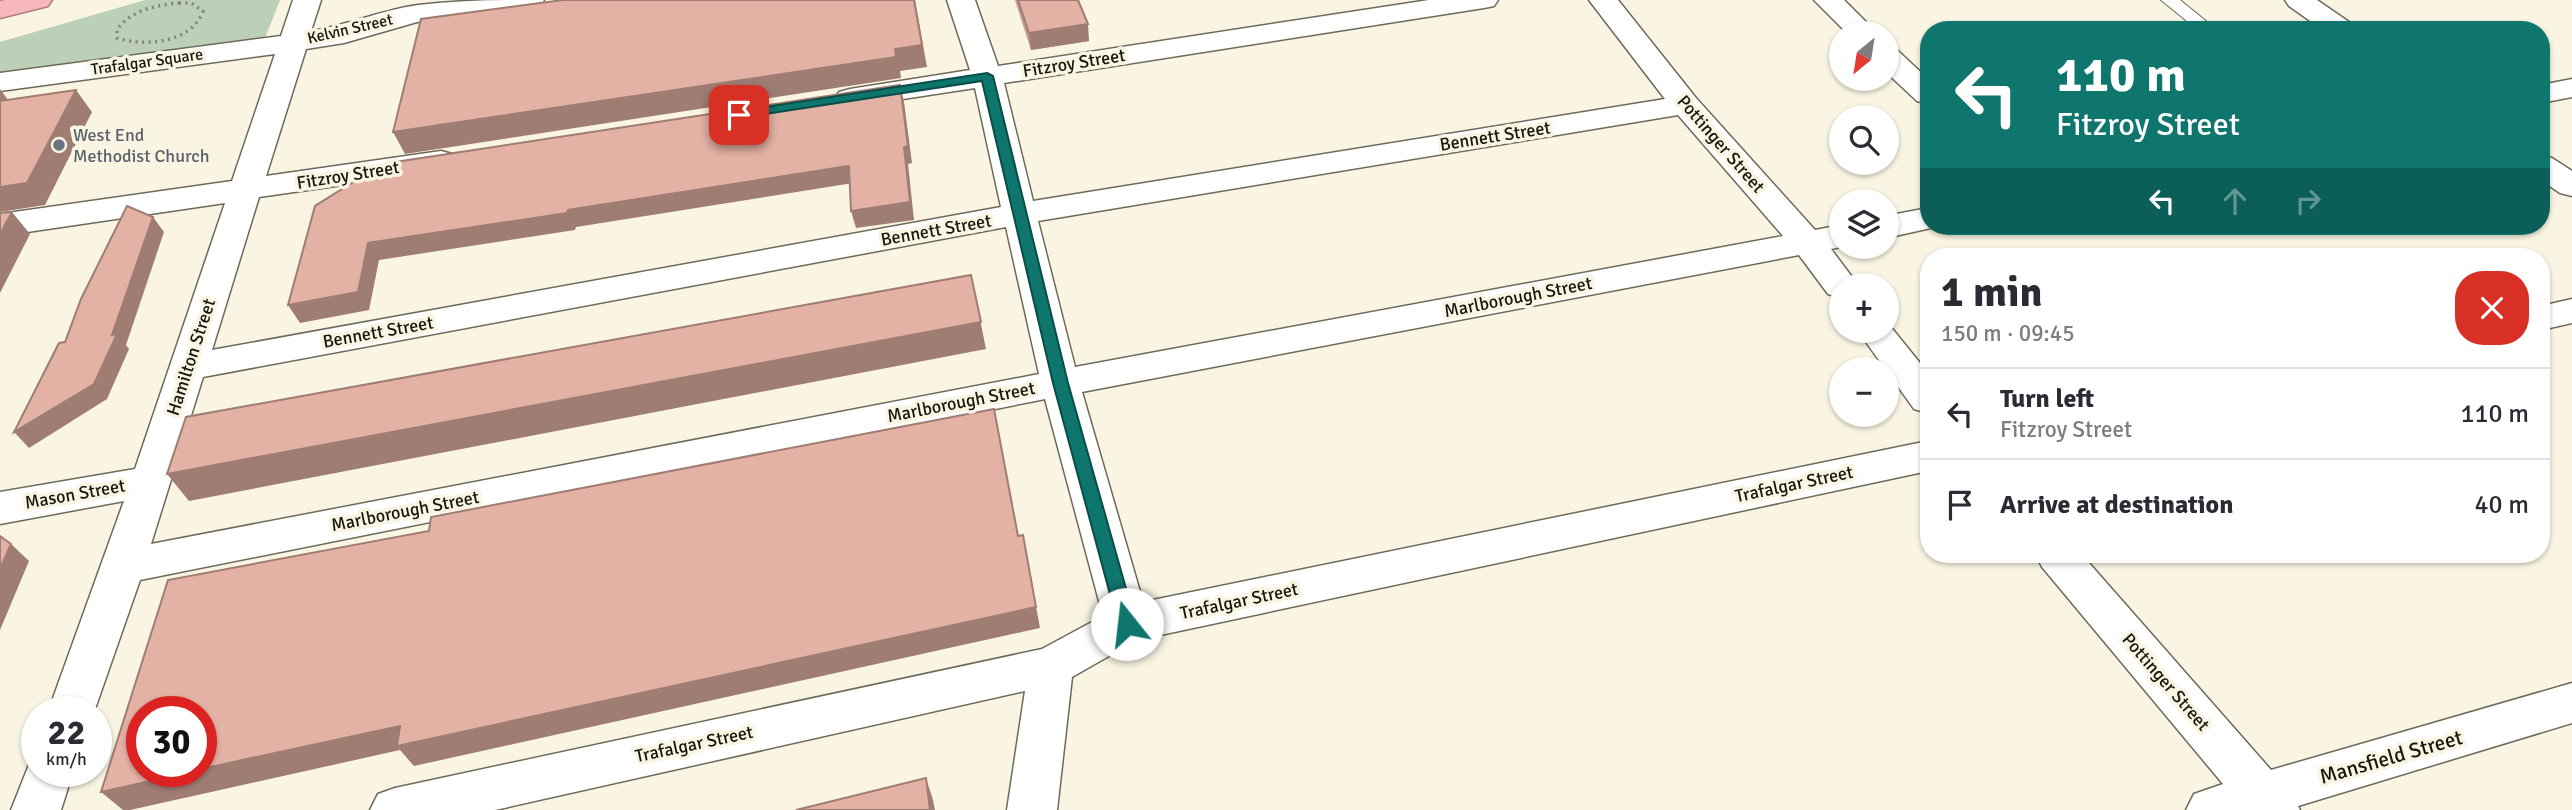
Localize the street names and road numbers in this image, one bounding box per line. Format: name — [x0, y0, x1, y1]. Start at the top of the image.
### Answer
street label: Kelvin Street — [305, 9, 395, 49]
street label: Trafalgar Square — [90, 44, 204, 80]
street label: Fitzroy Street — [1021, 44, 1127, 82]
street label: Pottinger Street — [1673, 91, 1769, 197]
street label: Bennett Street — [1438, 116, 1552, 156]
street label: Fitzroy Street — [295, 156, 401, 194]
street label: Bennett Street — [879, 209, 993, 251]
street label: Marlborough Street — [1442, 272, 1594, 322]
street label: Hamilton Street — [162, 296, 220, 418]
street label: Bennett Street — [321, 311, 435, 353]
street label: Marlborough Street — [885, 377, 1037, 427]
street label: Trafalgar Street — [1733, 461, 1855, 507]
street label: Mason Street — [23, 474, 127, 514]
street label: Marlborough Street — [329, 486, 481, 536]
street label: Trafalgar Street — [1178, 578, 1300, 624]
street label: Pottinger Street — [2118, 629, 2214, 735]
street label: Trafalgar Street — [633, 721, 755, 767]
street label: Mansfield Street — [2317, 724, 2465, 790]

